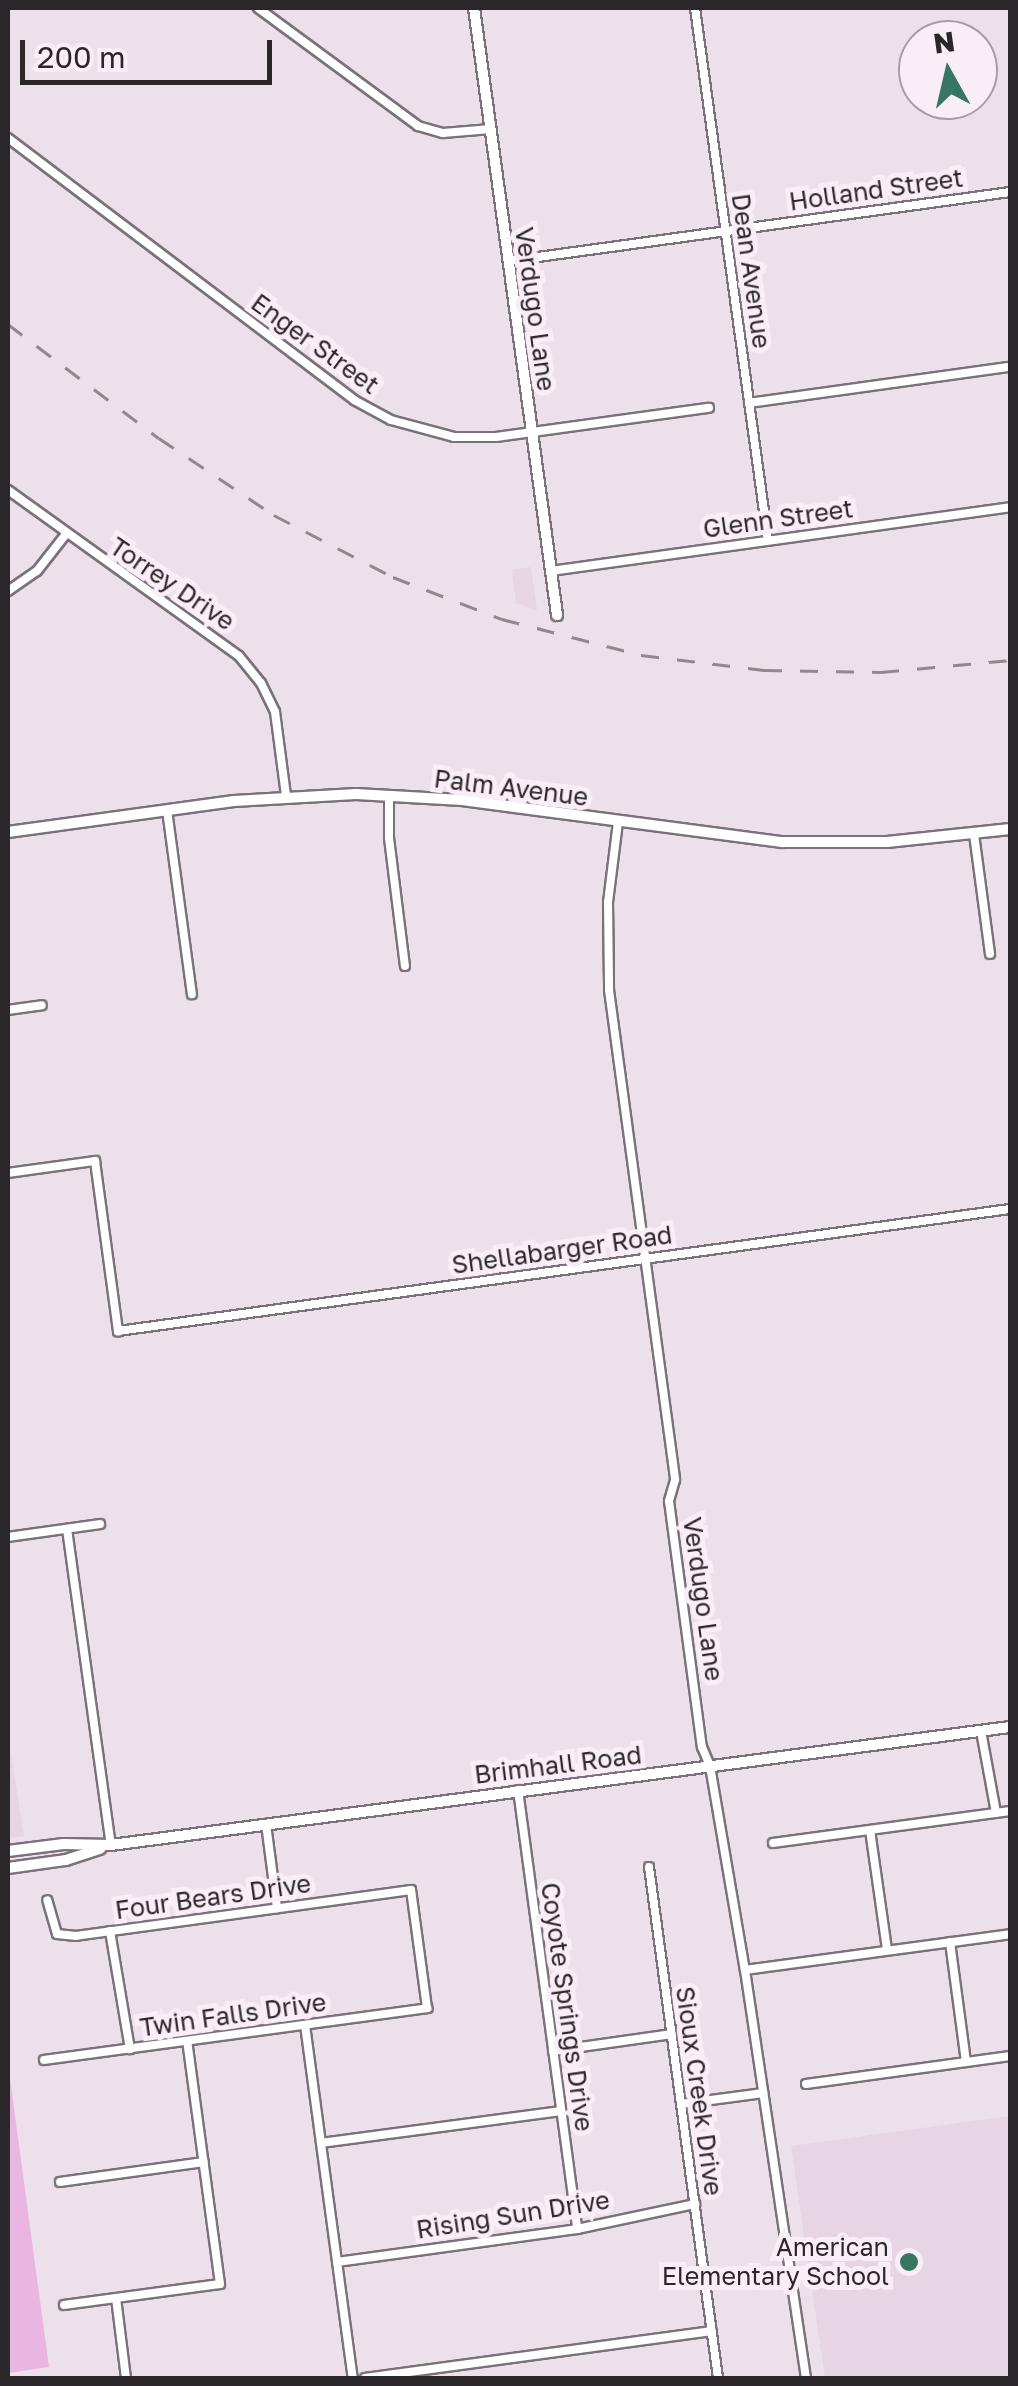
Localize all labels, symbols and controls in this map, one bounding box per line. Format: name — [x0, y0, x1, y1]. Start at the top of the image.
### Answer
scale bar — [25, 20, 278, 82]
north arrow — [898, 20, 998, 120]
text: N — [931, 24, 957, 60]
text: 200 m — [37, 39, 126, 75]
street label: Holland Street — [787, 163, 965, 217]
street label: Dean Avenue — [725, 192, 777, 350]
street label: Verdugo Lane — [509, 225, 561, 393]
street label: Enger Street — [245, 288, 385, 400]
street label: Glenn Street — [701, 494, 855, 544]
street label: Torrey Drive — [104, 531, 240, 637]
street label: Palm Avenue — [432, 764, 590, 812]
street label: Shellabarger Road — [450, 1220, 674, 1280]
street label: Verdugo Lane — [677, 1515, 729, 1683]
street label: Brimhall Road — [473, 1740, 643, 1790]
street label: Four Bears Drive — [113, 1868, 313, 1926]
street label: Coyote Springs Drive — [535, 1881, 599, 2133]
street label: Sioux Creek Drive — [669, 1985, 729, 2197]
street label: Twin Falls Drive — [138, 1987, 328, 2043]
street label: Rising Sun Drive — [414, 2185, 612, 2245]
place label: American Elementary School — [662, 2233, 889, 2292]
marker: American Elementary School — [898, 2251, 920, 2273]

